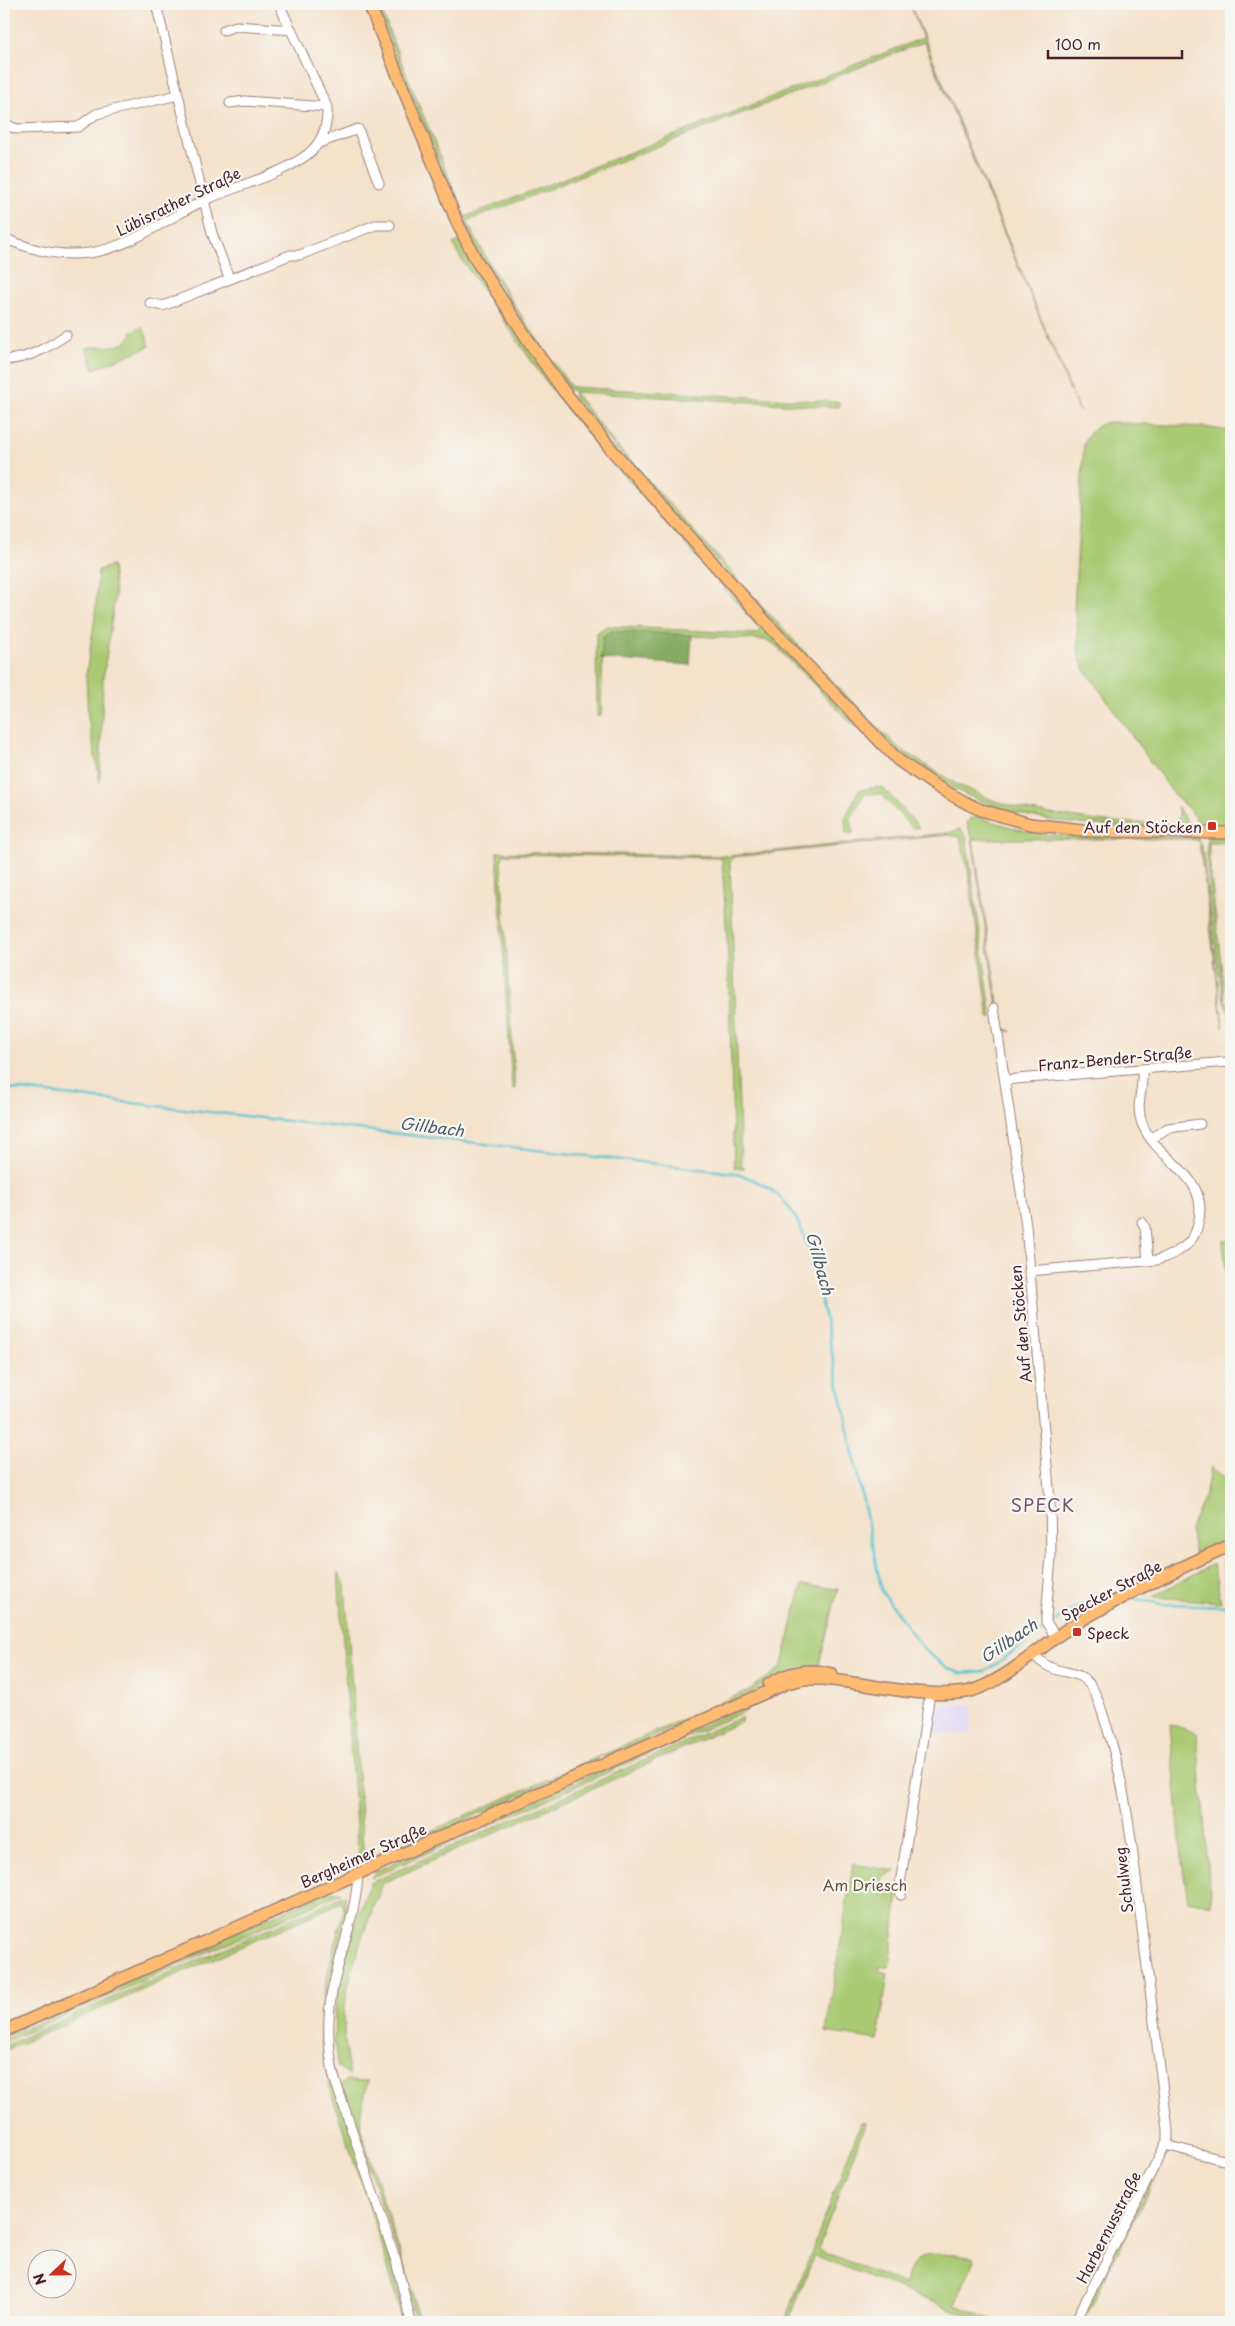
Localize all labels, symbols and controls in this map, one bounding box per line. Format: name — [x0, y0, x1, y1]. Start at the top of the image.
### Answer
scale bar — [1048, 28, 1181, 60]
text: 100 m — [1055, 32, 1101, 55]
street label: Lübisrather Straße — [112, 161, 244, 241]
place label: Auf den Stöcken — [1084, 815, 1202, 838]
marker: Auf den Stöcken — [1206, 820, 1218, 832]
street label: Franz-Bender-Straße — [1037, 1040, 1193, 1076]
water label: Gillbach — [399, 1110, 466, 1142]
water label: Gillbach — [801, 1229, 841, 1298]
street label: Auf den Stöcken — [1003, 1264, 1037, 1384]
district label: SPECK — [1011, 1491, 1075, 1518]
street label: Specker Straße — [1057, 1554, 1165, 1626]
water label: Gillbach — [975, 1612, 1042, 1668]
place label: Speck — [1087, 1621, 1129, 1644]
marker: Speck — [1071, 1626, 1083, 1638]
street label: Bergheimer Straße — [296, 1817, 430, 1893]
street label: Schulweg — [1108, 1846, 1138, 1914]
park label: Am Driesch — [823, 1873, 907, 1896]
street label: Harbernusstraße — [1070, 2167, 1146, 2287]
north arrow — [28, 2248, 78, 2298]
text: N — [28, 2270, 51, 2288]

